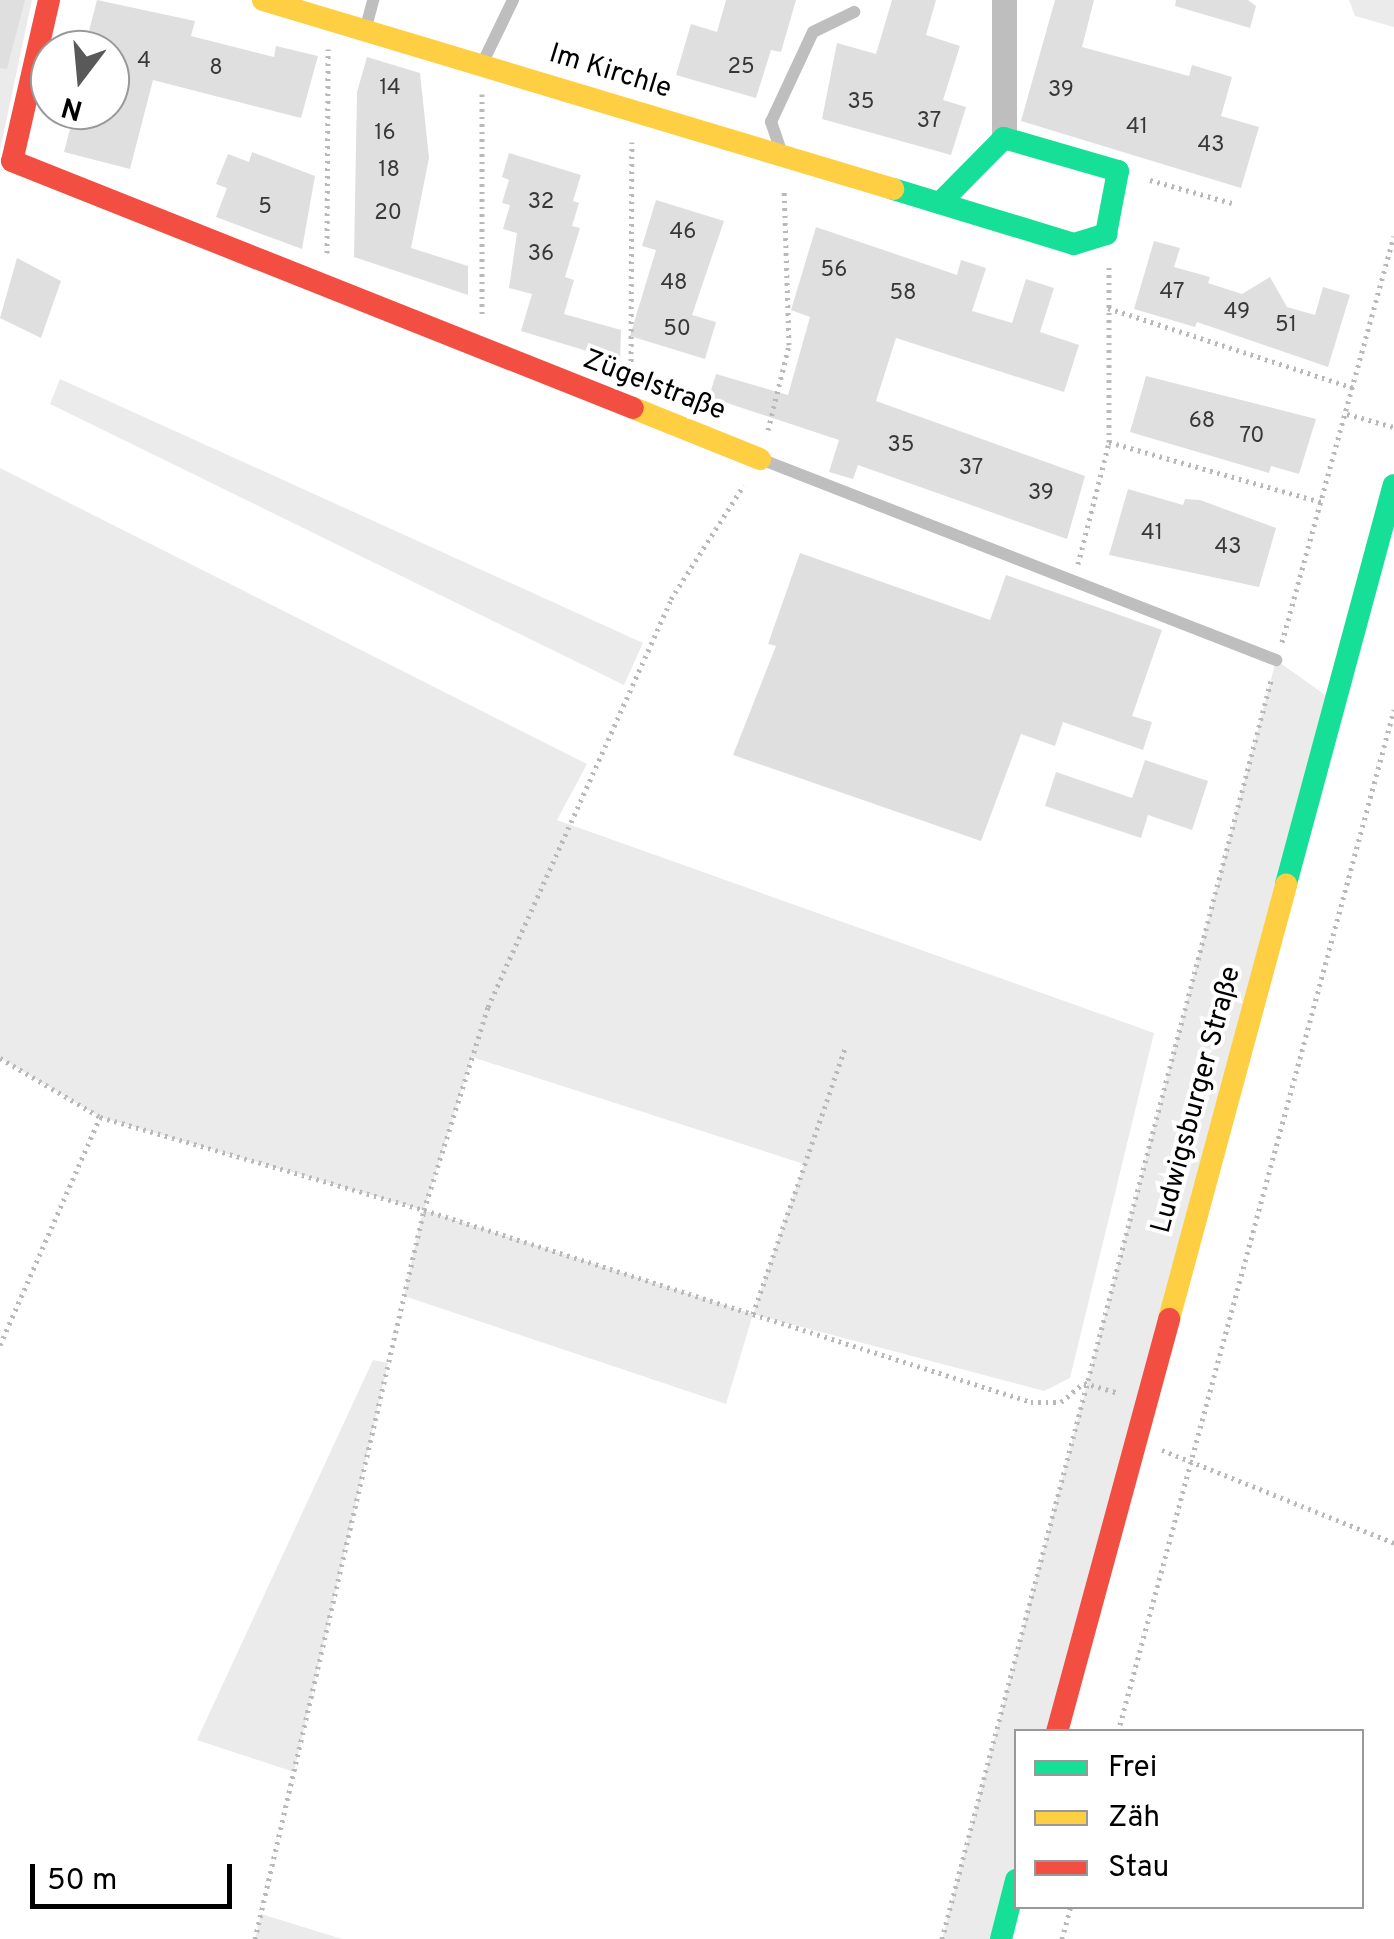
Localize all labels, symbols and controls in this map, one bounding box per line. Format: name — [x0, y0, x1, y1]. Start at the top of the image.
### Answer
north arrow — [30, 30, 130, 130]
street label: Im Kirchle — [545, 37, 675, 107]
house number: 4 — [137, 49, 151, 75]
house number: 25 — [727, 55, 755, 81]
house number: 8 — [209, 56, 223, 82]
house number: 14 — [379, 76, 401, 102]
house number: 39 — [1048, 78, 1074, 104]
text: N — [58, 87, 87, 127]
house number: 35 — [848, 90, 874, 116]
house number: 37 — [917, 109, 941, 135]
house number: 41 — [1126, 115, 1148, 141]
house number: 16 — [374, 121, 396, 147]
house number: 43 — [1198, 133, 1224, 159]
house number: 18 — [378, 158, 400, 184]
house number: 32 — [528, 190, 554, 216]
house number: 5 — [258, 195, 272, 221]
house number: 20 — [374, 201, 402, 227]
house number: 46 — [670, 220, 696, 246]
house number: 36 — [528, 242, 554, 268]
house number: 56 — [821, 258, 847, 284]
house number: 48 — [660, 271, 688, 297]
house number: 47 — [1160, 280, 1184, 306]
house number: 58 — [889, 281, 917, 307]
house number: 49 — [1224, 300, 1250, 326]
house number: 51 — [1275, 313, 1297, 339]
house number: 50 — [663, 317, 691, 343]
street label: Zügelstraße — [578, 343, 730, 429]
house number: 68 — [1189, 409, 1215, 435]
house number: 70 — [1240, 424, 1264, 450]
house number: 35 — [888, 433, 914, 459]
house number: 37 — [959, 456, 983, 482]
house number: 39 — [1028, 481, 1054, 507]
house number: 41 — [1141, 521, 1163, 547]
house number: 43 — [1215, 535, 1241, 561]
street label: Ludwigsburger Straße — [1145, 963, 1249, 1237]
legend — [1014, 1729, 1364, 1909]
text: Frei — [1108, 1750, 1157, 1787]
text: Zäh — [1108, 1800, 1160, 1837]
scale bar — [35, 1844, 238, 1906]
text: Stau — [1108, 1850, 1169, 1887]
text: 50 m — [47, 1863, 117, 1900]

